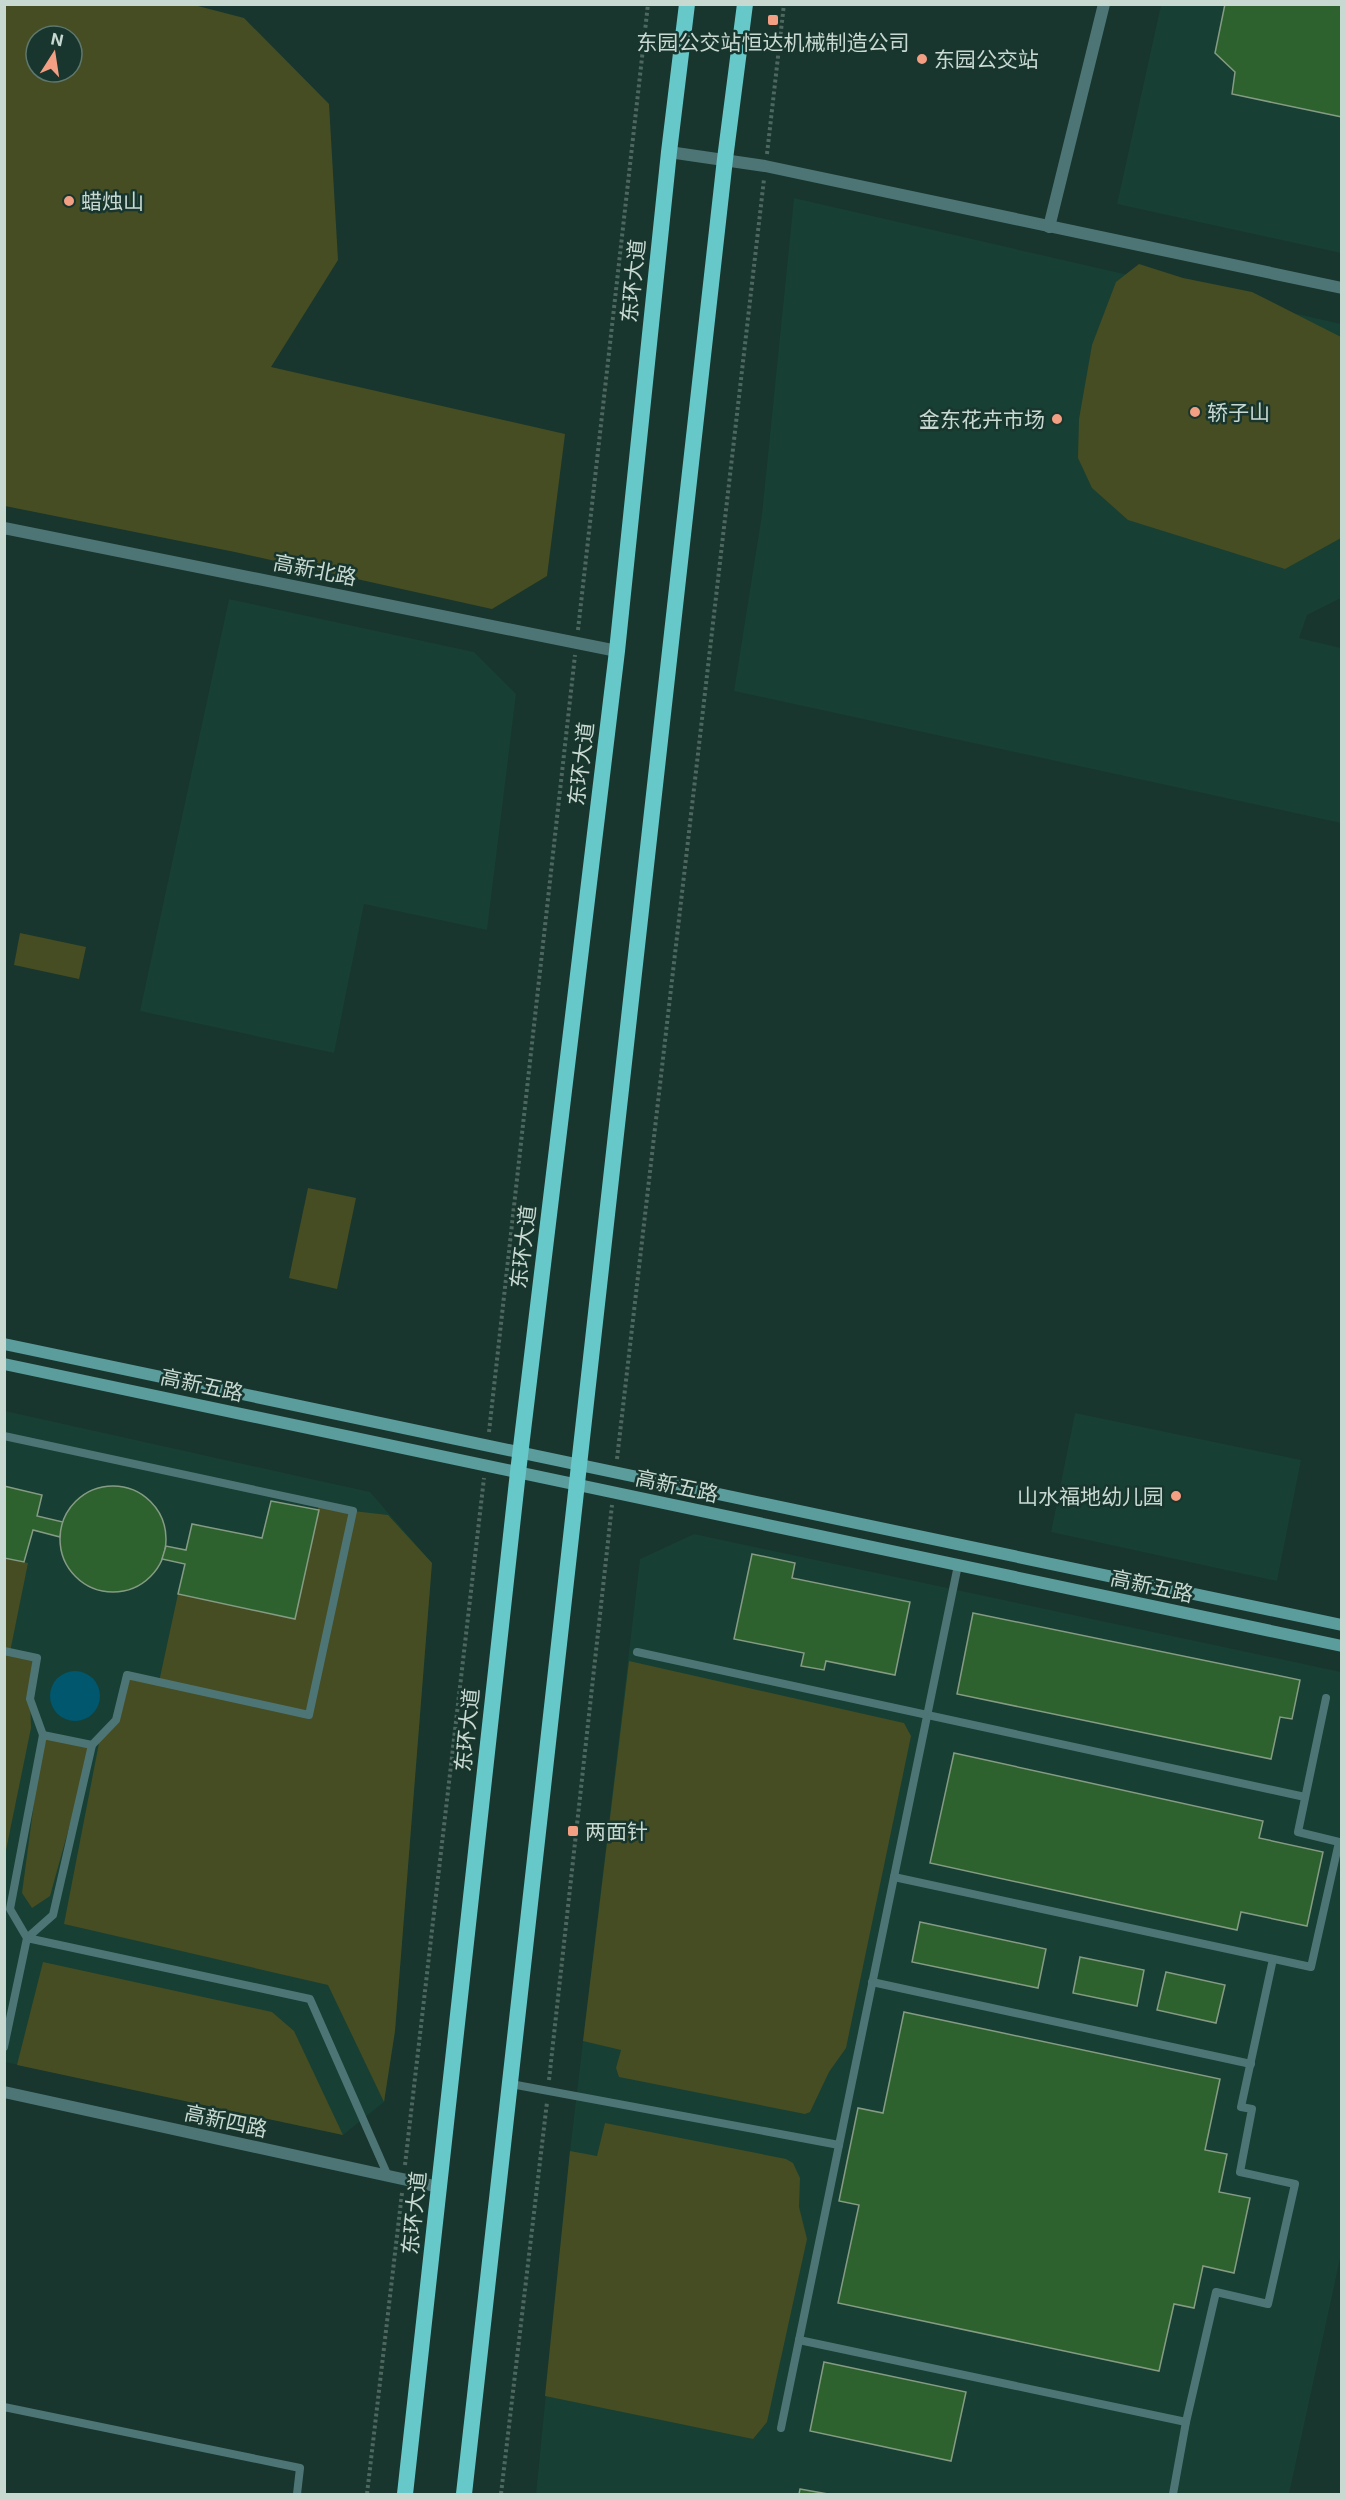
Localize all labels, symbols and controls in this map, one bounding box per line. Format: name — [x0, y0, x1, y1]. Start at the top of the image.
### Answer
marker: 东园公交站恒达机械制造公司 — [766, 13, 780, 27]
north arrow — [24, 24, 84, 84]
text: N — [49, 28, 65, 50]
place label: 东园公交站恒达机械制造公司 — [637, 30, 910, 55]
place label: 东园公交站 — [934, 47, 1039, 72]
marker: 东园公交站 — [915, 52, 929, 66]
place label: 蜡烛山 — [81, 189, 144, 214]
marker: 蜡烛山 — [62, 194, 76, 208]
street label: 东环大道 — [616, 238, 650, 324]
place label: 轿子山 — [1207, 400, 1270, 425]
marker: 轿子山 — [1188, 405, 1202, 419]
place label: 金东花卉市场 — [919, 407, 1045, 432]
marker: 金东花卉市场 — [1050, 412, 1064, 426]
street label: 高新北路 — [271, 550, 359, 590]
street label: 东环大道 — [563, 721, 599, 807]
street label: 东环大道 — [505, 1204, 541, 1290]
street label: 高新五路 — [158, 1364, 246, 1406]
street label: 高新五路 — [633, 1465, 721, 1507]
place label: 山水福地幼儿园 — [1017, 1484, 1164, 1509]
marker: 山水福地幼儿园 — [1169, 1489, 1183, 1503]
street label: 高新五路 — [1108, 1565, 1196, 1607]
street label: 东环大道 — [450, 1687, 484, 1773]
place label: 两面针 — [585, 1819, 648, 1844]
marker: 两面针 — [566, 1824, 580, 1838]
street label: 高新四路 — [182, 2100, 270, 2142]
street label: 东环大道 — [397, 2170, 431, 2256]

